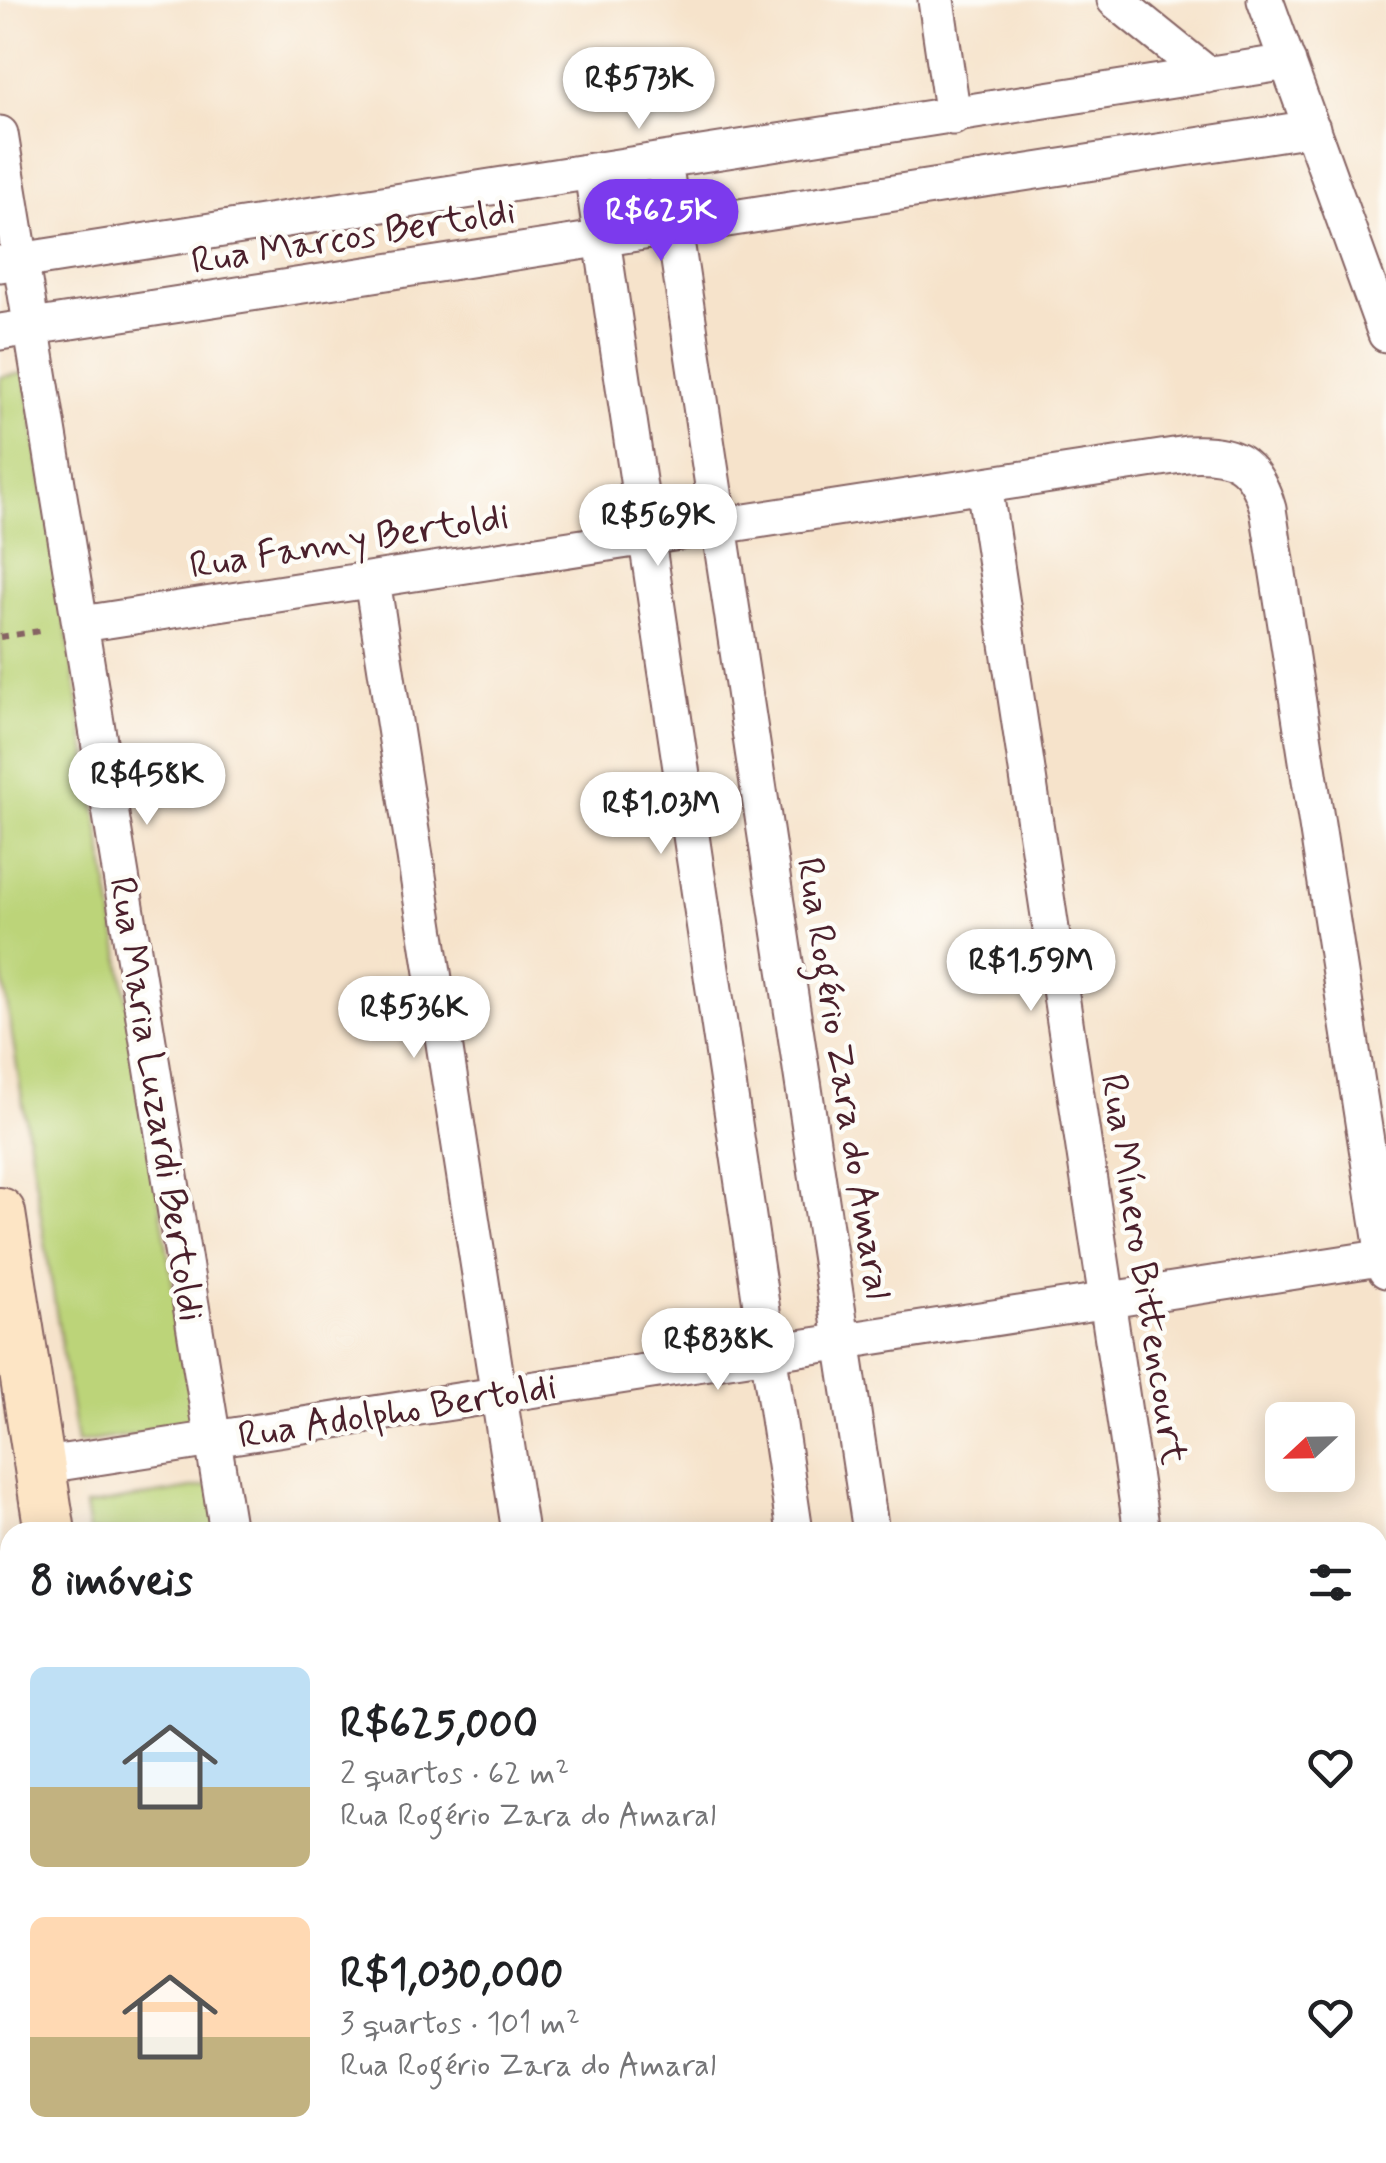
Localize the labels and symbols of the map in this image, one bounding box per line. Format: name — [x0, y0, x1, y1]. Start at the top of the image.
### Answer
pin: R$573K — [558, 47, 720, 132]
pin: R$625K — [580, 179, 742, 264]
street label: Rua Marcos Bertoldi — [188, 188, 519, 287]
pin: R$569K — [577, 484, 739, 569]
street label: Rua Fanny Bertoldi — [186, 493, 512, 592]
pin: R$458K — [66, 743, 228, 828]
pin: R$1.03M — [569, 772, 753, 857]
street label: Rua Rogério Zara do Amaral — [779, 854, 902, 1303]
street label: Rua Maria Luzardi Bertoldi — [96, 874, 215, 1325]
pin: R$1.59M — [939, 929, 1123, 1014]
pin: R$536K — [333, 976, 495, 1061]
street label: Rua Mínero Bittencourt — [1087, 1071, 1198, 1468]
pin: R$838K — [637, 1308, 799, 1393]
street label: Rua Adolpho Bertoldi — [235, 1363, 560, 1462]
north arrow — [1265, 1402, 1355, 1492]

